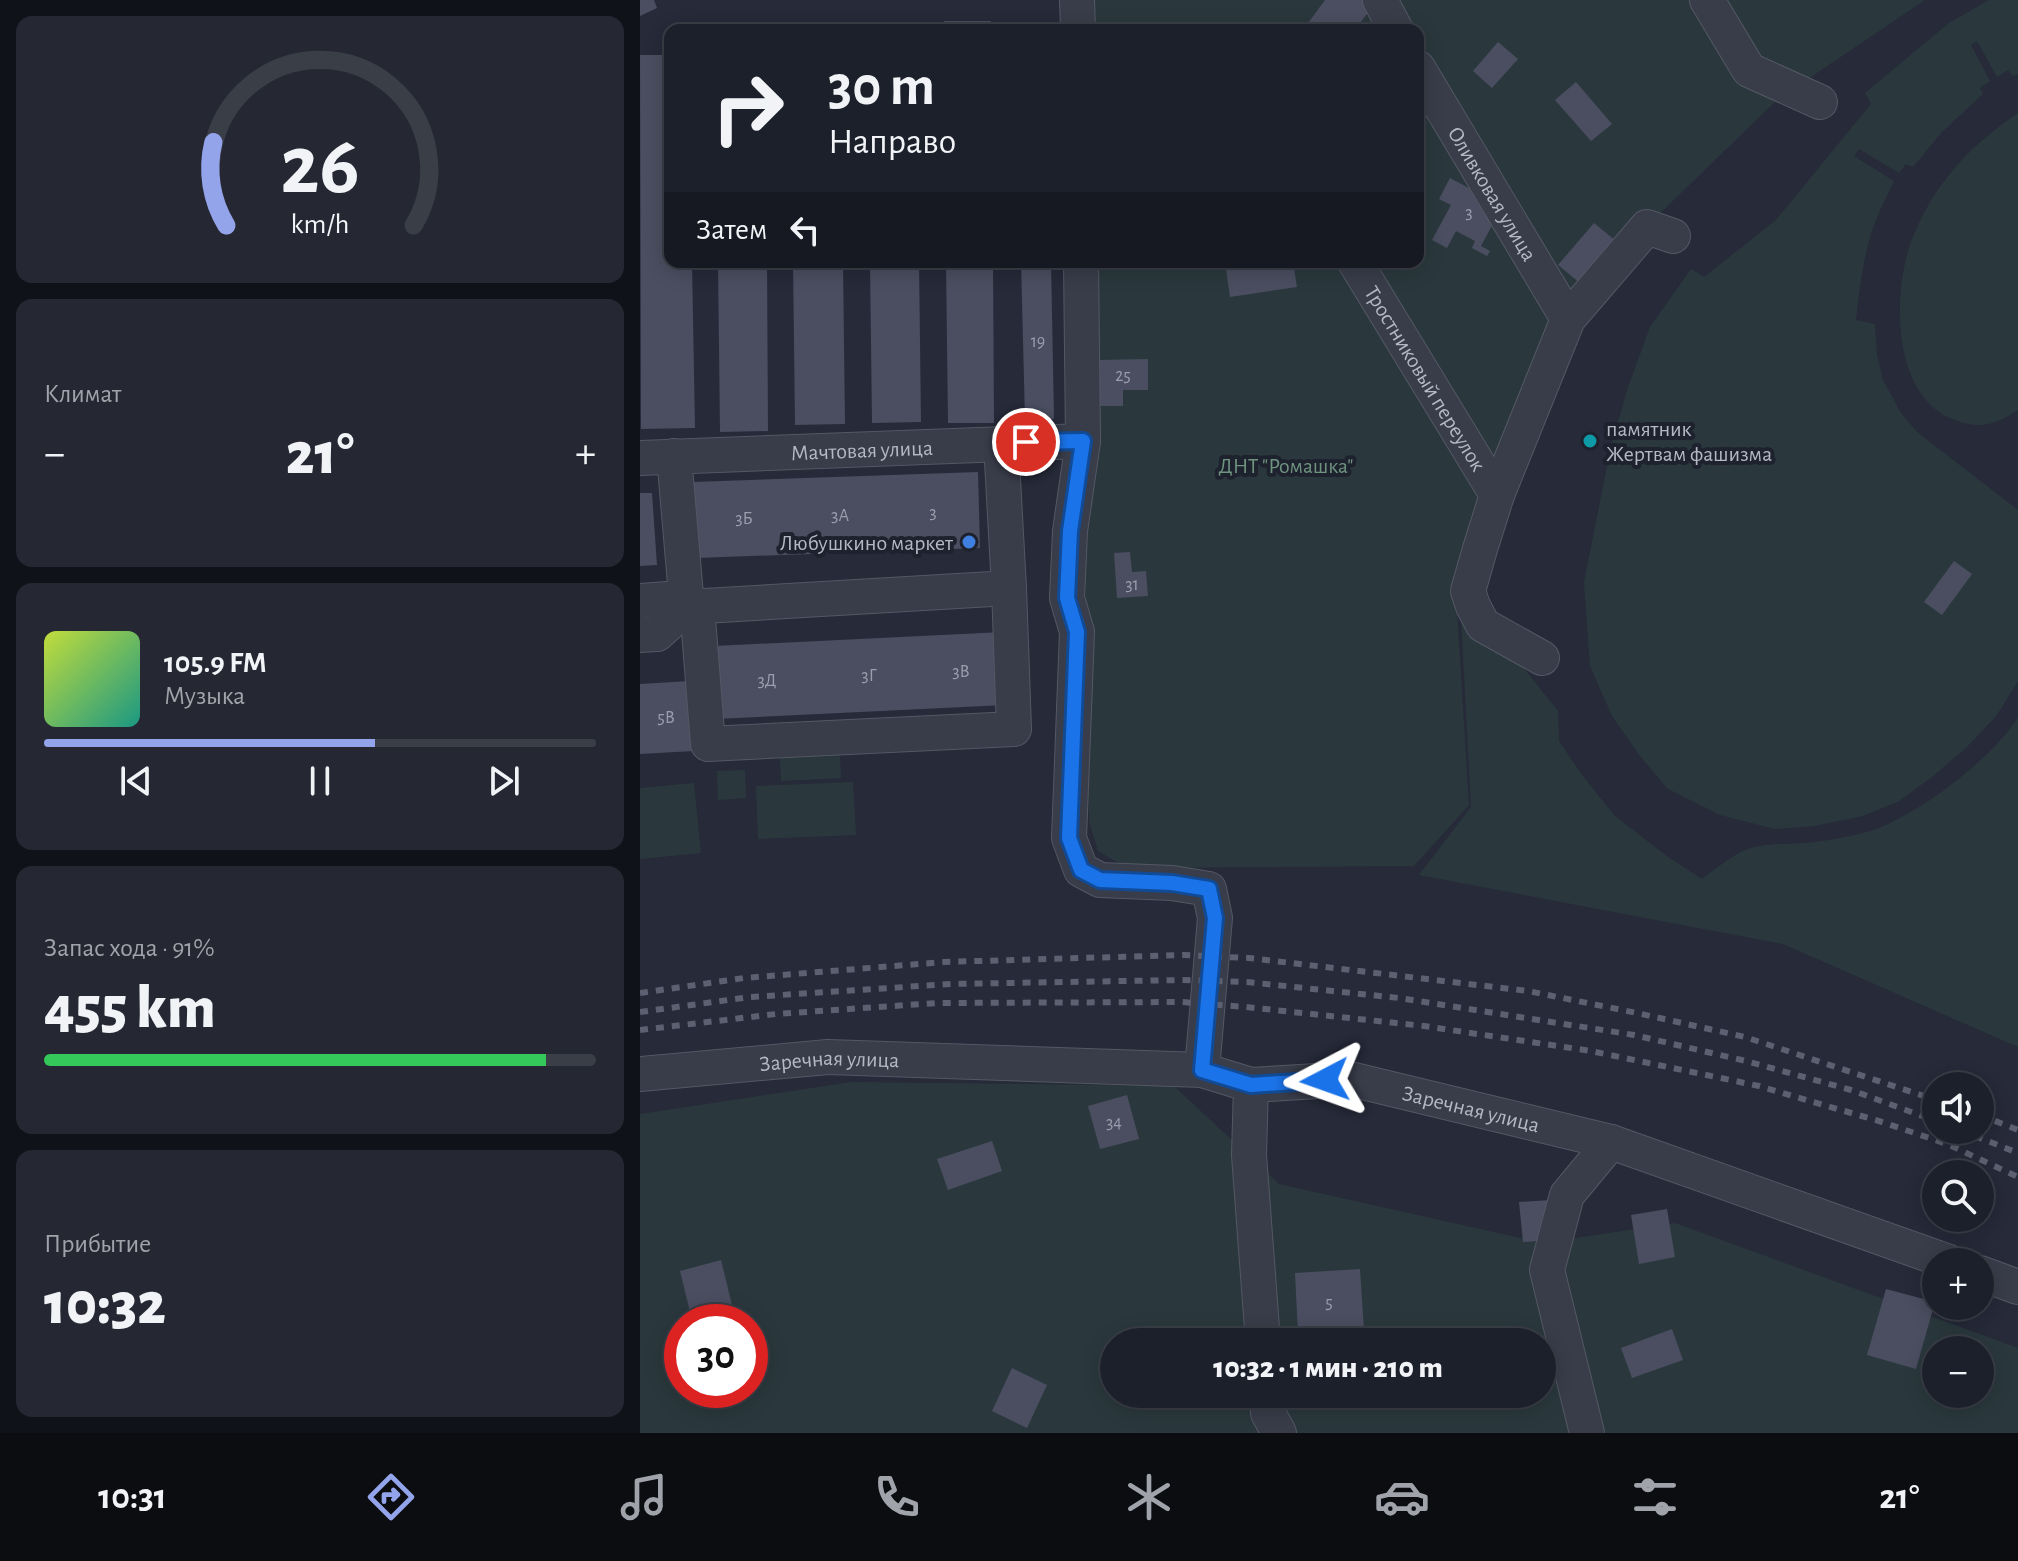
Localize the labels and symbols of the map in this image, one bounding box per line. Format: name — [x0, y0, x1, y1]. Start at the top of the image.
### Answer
street label: Оливковая улица — [1443, 123, 1541, 265]
house number: 3 — [1465, 204, 1473, 222]
street label: Тростниковый переулок — [1360, 282, 1490, 475]
house number: 19 — [1031, 333, 1045, 351]
house number: 25 — [1115, 367, 1131, 385]
pin — [992, 408, 1060, 476]
place label: памятник Жертвам фашизма — [1606, 418, 1772, 465]
marker: памятник Жертвам фашизма — [1581, 432, 1599, 450]
street label: Мачтовая улица — [790, 437, 933, 464]
park label: ДНТ "Ромашка" — [1218, 455, 1354, 477]
house number: 3 — [929, 504, 937, 522]
house number: 3А — [831, 507, 849, 525]
house number: 3Б — [735, 510, 753, 528]
place label: Любушкино маркет — [780, 532, 954, 554]
marker: Любушкино маркет — [960, 533, 978, 551]
house number: 31 — [1125, 576, 1139, 594]
house number: 3В — [952, 663, 970, 681]
house number: 3Г — [861, 667, 877, 685]
house number: 3Д — [757, 672, 777, 690]
house number: 5В — [657, 709, 675, 727]
position arrow — [1283, 1038, 1367, 1122]
street label: Заречная улица — [758, 1047, 900, 1075]
street label: Заречная улица — [1400, 1082, 1542, 1136]
house number: 34 — [1106, 1114, 1122, 1132]
house number: 5 — [1325, 1294, 1333, 1312]
speed limit sign: 30 — [664, 1304, 768, 1408]

